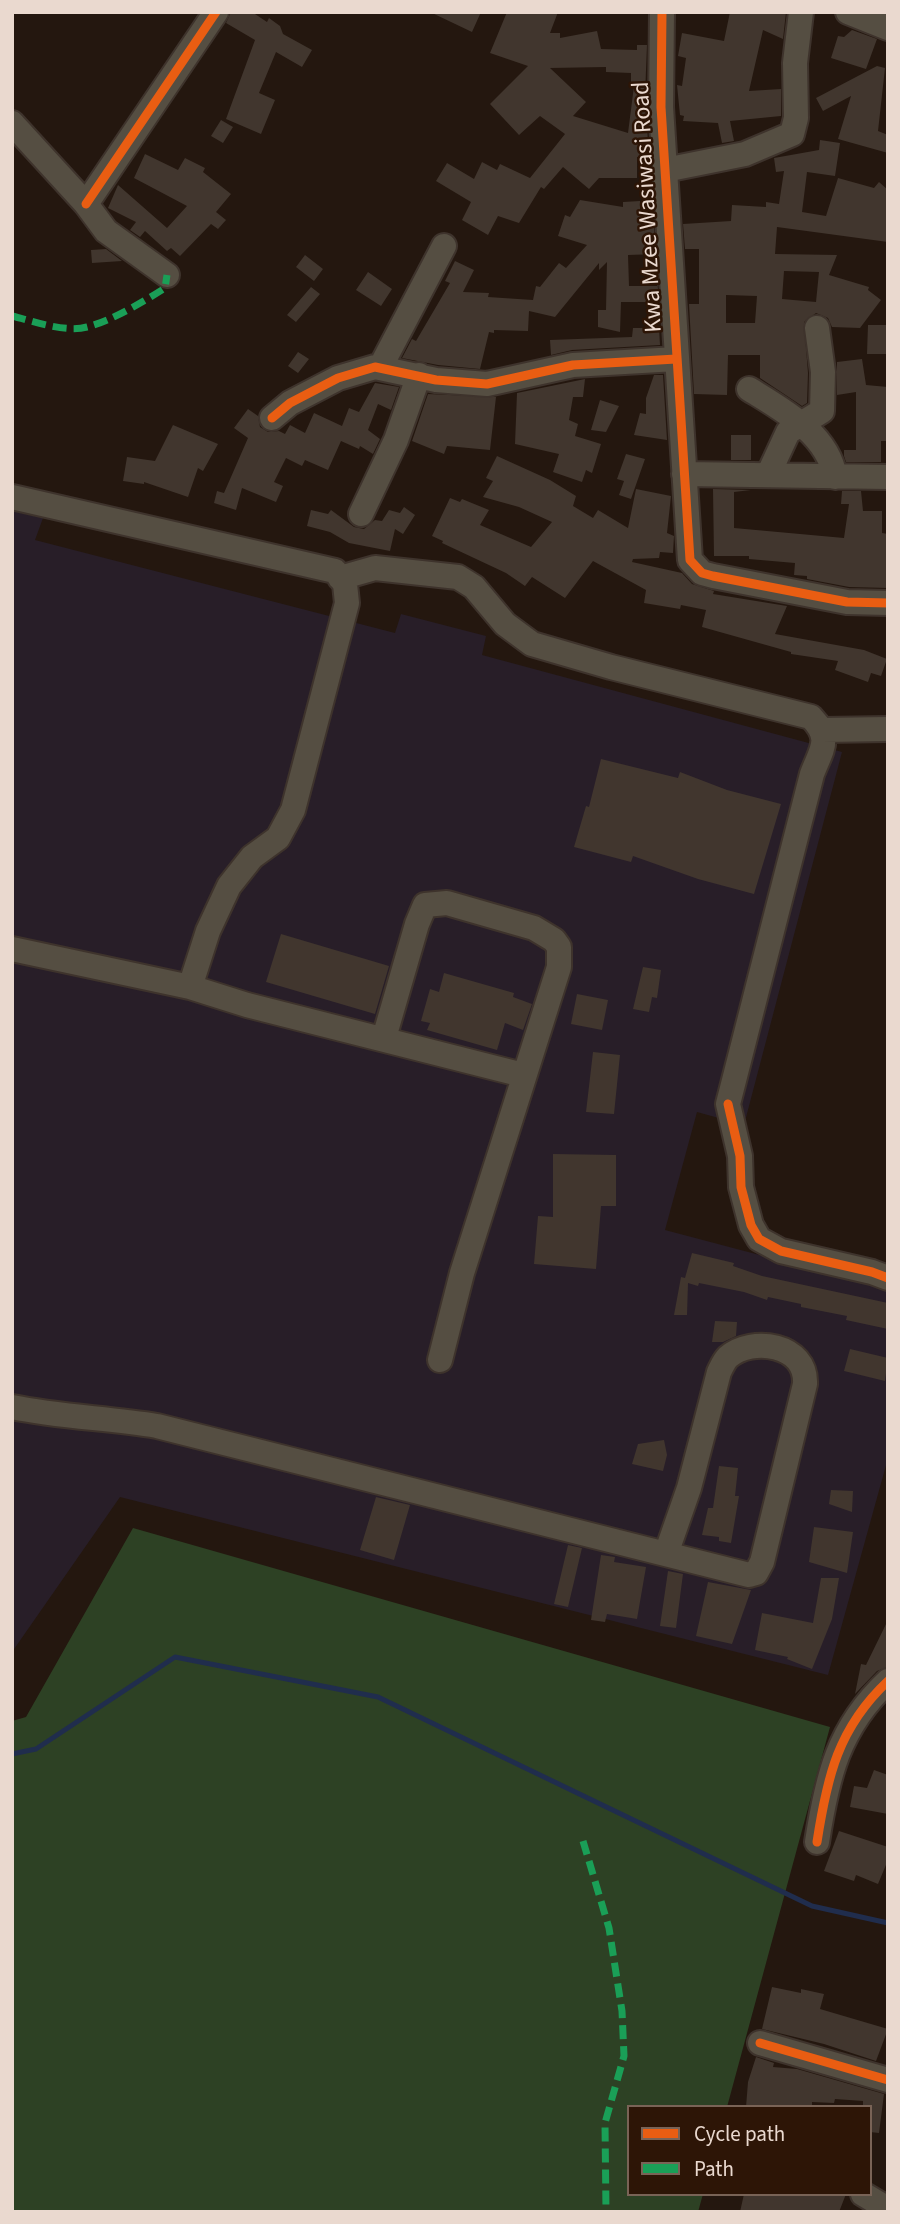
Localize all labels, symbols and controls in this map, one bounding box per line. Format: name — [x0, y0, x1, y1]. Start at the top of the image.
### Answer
street label: Kwa Mzee Wasiwasi Road — [628, 81, 670, 333]
legend — [627, 2105, 872, 2196]
text: Cycle path — [694, 2119, 785, 2149]
text: Path — [694, 2154, 734, 2184]

